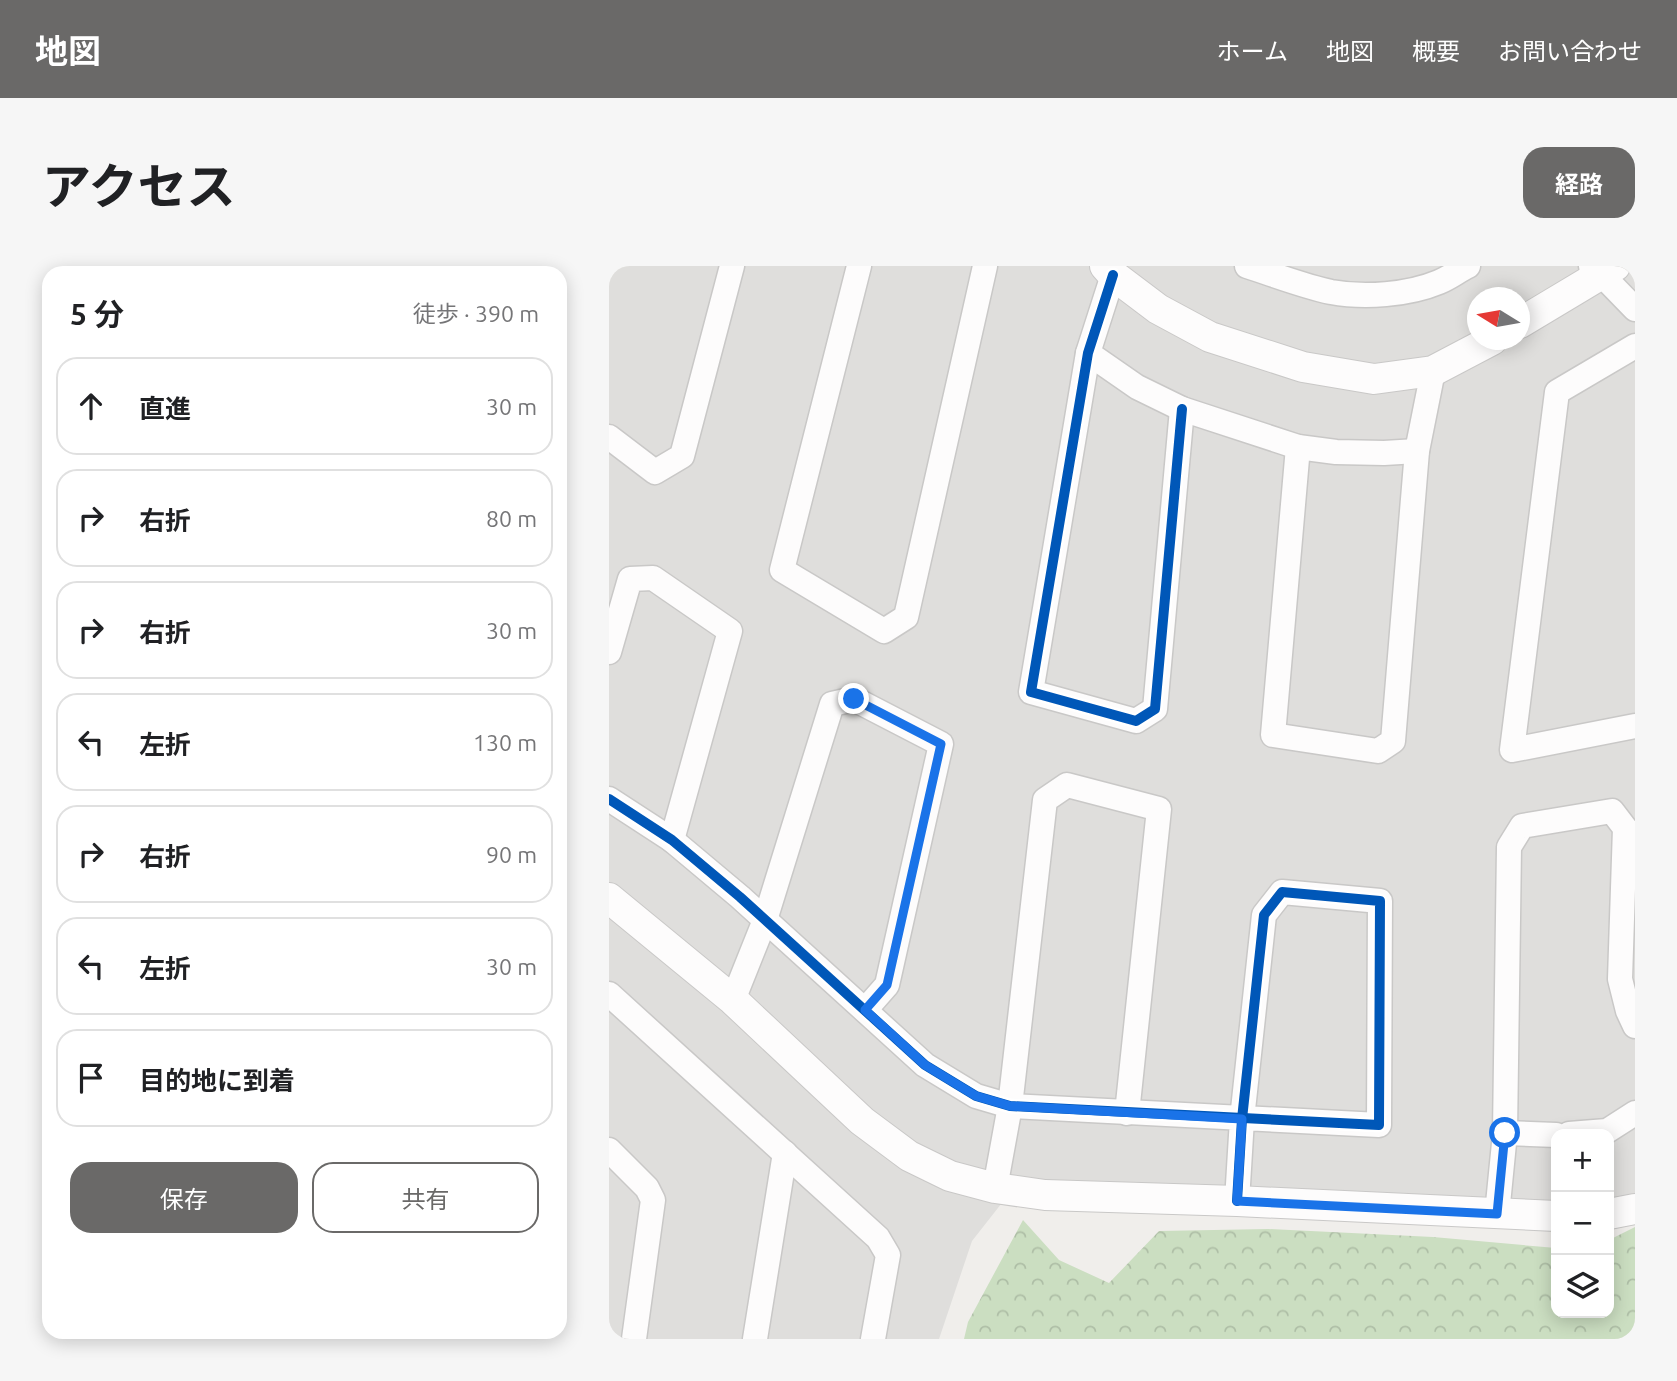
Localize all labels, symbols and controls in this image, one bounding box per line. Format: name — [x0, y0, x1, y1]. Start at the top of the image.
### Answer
text: 地図 — [35, 32, 101, 69]
text: ホーム — [1217, 38, 1288, 65]
text: 地図 — [1326, 38, 1374, 65]
text: 概要 — [1412, 38, 1460, 65]
text: お問い合わせ — [1498, 38, 1642, 65]
button: 経路 — [1523, 147, 1635, 218]
text: アクセス — [42, 158, 236, 213]
north arrow — [1467, 287, 1530, 350]
text: 5 分 — [70, 297, 124, 331]
text: 徒歩 · 390 m — [413, 301, 539, 326]
icon: ahead — [72, 387, 110, 425]
text: 直進 — [139, 394, 191, 423]
text: 30 m — [486, 394, 537, 419]
icon: right — [72, 499, 110, 537]
text: 右折 — [139, 506, 191, 535]
text: 80 m — [486, 506, 537, 531]
icon: right — [72, 611, 110, 649]
text: 右折 — [139, 618, 191, 647]
text: 30 m — [486, 618, 537, 643]
route end — [838, 683, 869, 714]
icon: left — [72, 723, 110, 761]
text: 左折 — [139, 730, 191, 759]
text: 130 m — [473, 730, 537, 755]
icon: right — [72, 835, 110, 873]
text: 右折 — [139, 842, 191, 871]
text: 90 m — [486, 842, 537, 867]
icon: left — [72, 947, 110, 985]
text: 左折 — [139, 954, 191, 983]
text: 30 m — [486, 954, 537, 979]
icon: arrive — [72, 1059, 110, 1097]
text: 目的地に到着 — [139, 1066, 295, 1095]
route start — [1489, 1117, 1520, 1148]
map controls — [1551, 1129, 1614, 1318]
button: + — [1551, 1129, 1614, 1192]
button: 保存 — [70, 1162, 298, 1233]
button: 共有 — [312, 1162, 539, 1233]
button: − — [1551, 1192, 1614, 1255]
button: layers — [1551, 1255, 1614, 1318]

